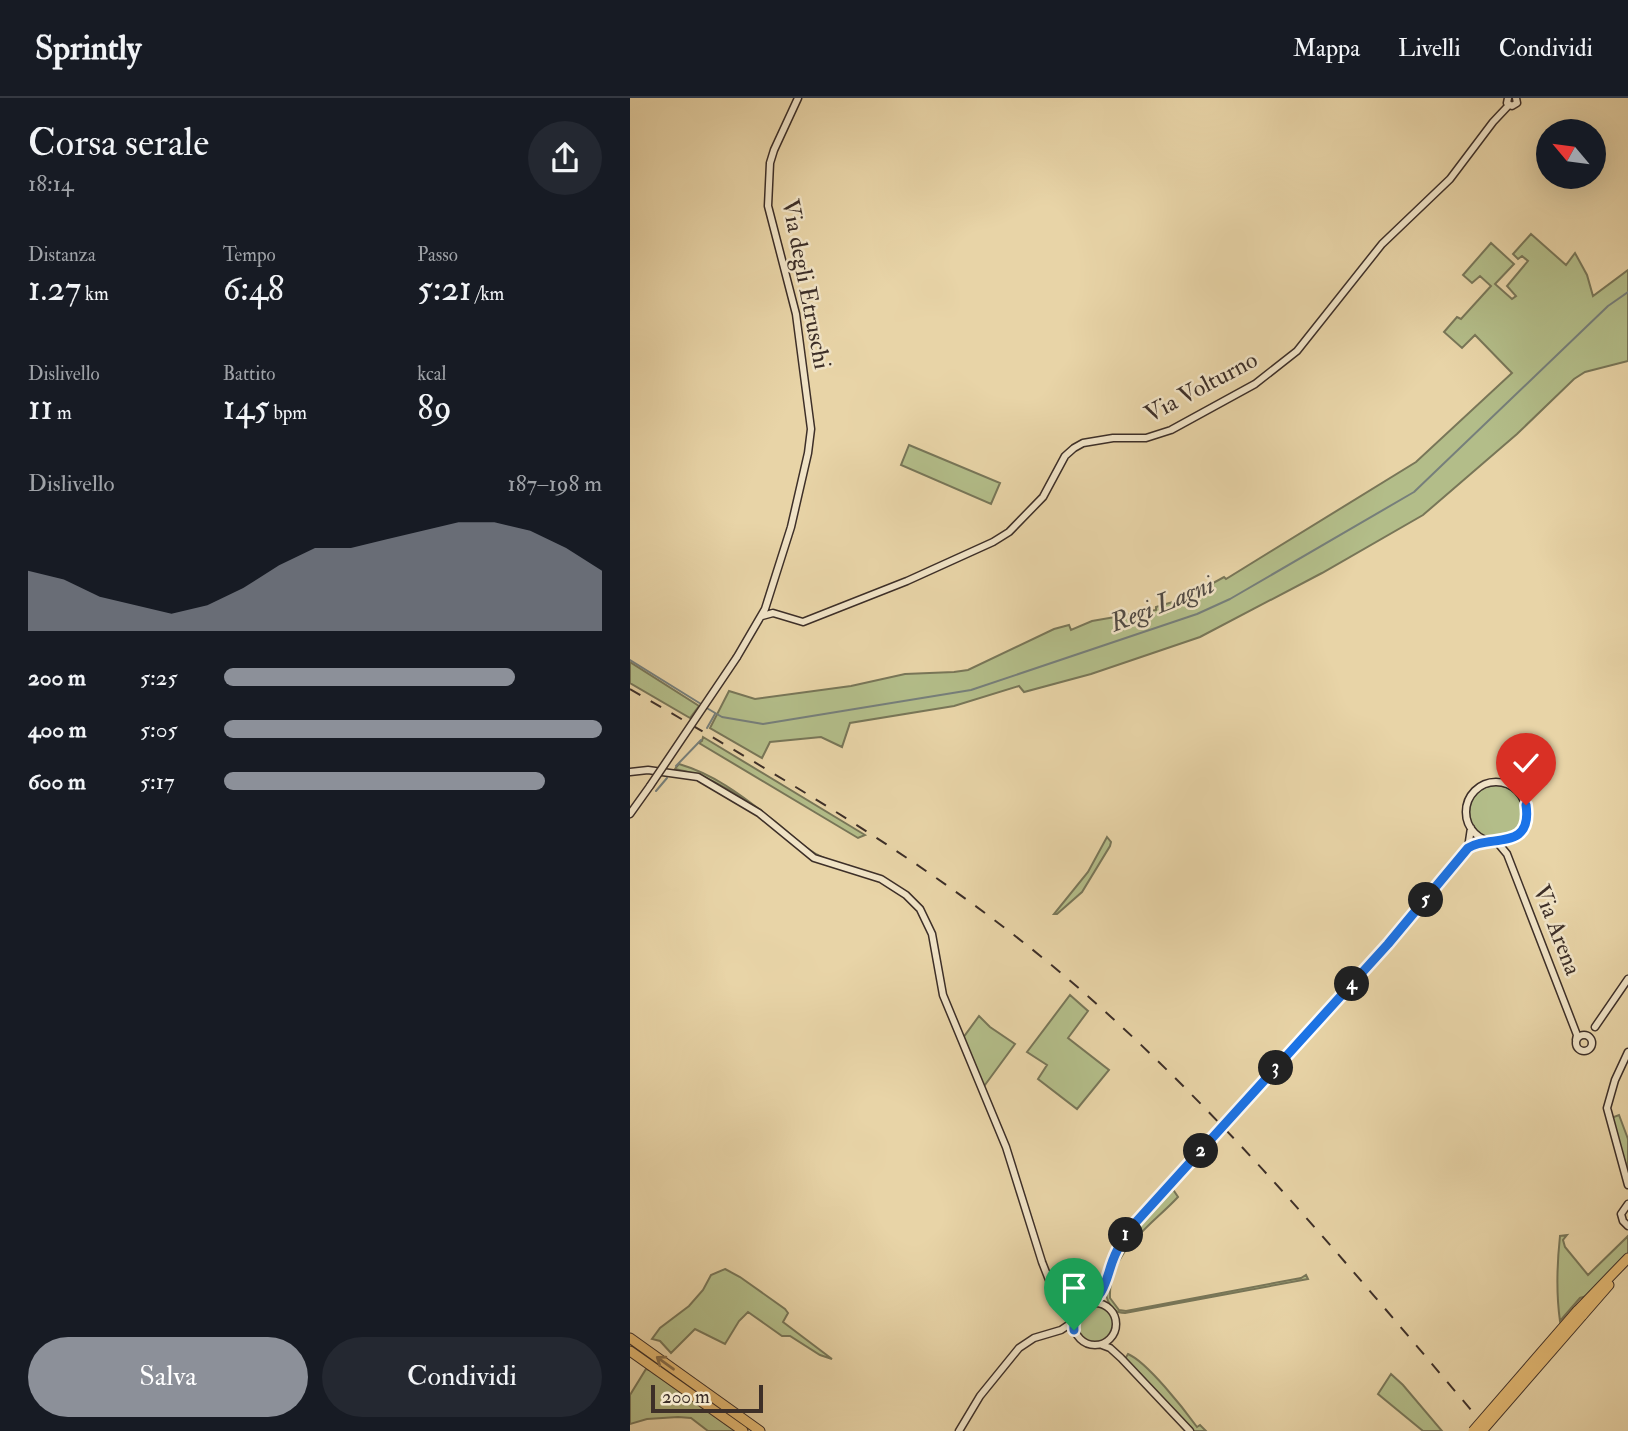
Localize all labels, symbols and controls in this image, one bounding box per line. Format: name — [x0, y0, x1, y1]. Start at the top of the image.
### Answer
text: Sprintly — [35, 28, 141, 69]
text: Mappa — [1293, 33, 1360, 64]
text: Livelli — [1398, 33, 1461, 64]
text: Condividi — [1499, 33, 1593, 64]
text: Corsa serale — [28, 119, 209, 167]
north arrow — [1536, 119, 1606, 189]
map controls — [1536, 119, 1606, 189]
button: share — [528, 121, 602, 195]
text: 18:14 — [28, 169, 73, 198]
street label: Via degli Etruschi — [774, 196, 838, 372]
text: Distanza — [28, 243, 96, 267]
text: Tempo — [223, 243, 276, 267]
text: Passo — [417, 243, 458, 267]
text: 1.27 — [28, 267, 81, 311]
text: 6:48 — [223, 267, 284, 311]
text: 5:21 — [417, 267, 472, 311]
text: km — [81, 282, 109, 306]
text: /km — [472, 282, 504, 306]
street label: Via Volturno — [1139, 344, 1263, 430]
text: Dislivello — [28, 362, 100, 386]
text: Battito — [223, 362, 275, 386]
text: kcal — [417, 362, 446, 386]
text: 11 — [28, 386, 53, 430]
text: 145 — [223, 386, 269, 430]
text: 89 — [417, 386, 452, 430]
text: m — [53, 401, 72, 425]
text: bpm — [269, 401, 307, 425]
text: Dislivello — [28, 469, 115, 498]
text: 187–198 m — [507, 469, 602, 498]
water label: Regi Lagni — [1104, 569, 1219, 640]
text: 200 m — [28, 663, 86, 692]
text: 5:25 — [140, 663, 178, 692]
text: 400 m — [28, 715, 87, 744]
text: 5:05 — [140, 715, 178, 744]
pin — [1496, 733, 1556, 805]
icon: check — [1507, 744, 1545, 782]
text: 600 m — [28, 767, 86, 796]
text: 5:17 — [140, 767, 175, 796]
street label: Via Arena — [1526, 880, 1589, 981]
pin: 5 — [1408, 882, 1444, 918]
text: 5 — [1421, 887, 1430, 911]
pin: 4 — [1334, 966, 1370, 1001]
text: 4 — [1346, 971, 1357, 995]
pin: 3 — [1258, 1051, 1294, 1086]
text: 3 — [1272, 1055, 1279, 1079]
pin: 2 — [1184, 1134, 1218, 1168]
text: 2 — [1196, 1138, 1205, 1162]
pin: 1 — [1108, 1218, 1144, 1252]
text: 1 — [1122, 1222, 1129, 1246]
pin — [1044, 1258, 1104, 1330]
icon: arrive — [1055, 1269, 1093, 1307]
button: Salva — [28, 1337, 308, 1417]
button: Condividi — [322, 1337, 602, 1417]
one-way arrow — [656, 1355, 675, 1370]
scale bar — [651, 1382, 763, 1414]
text: 200 m — [662, 1385, 710, 1409]

